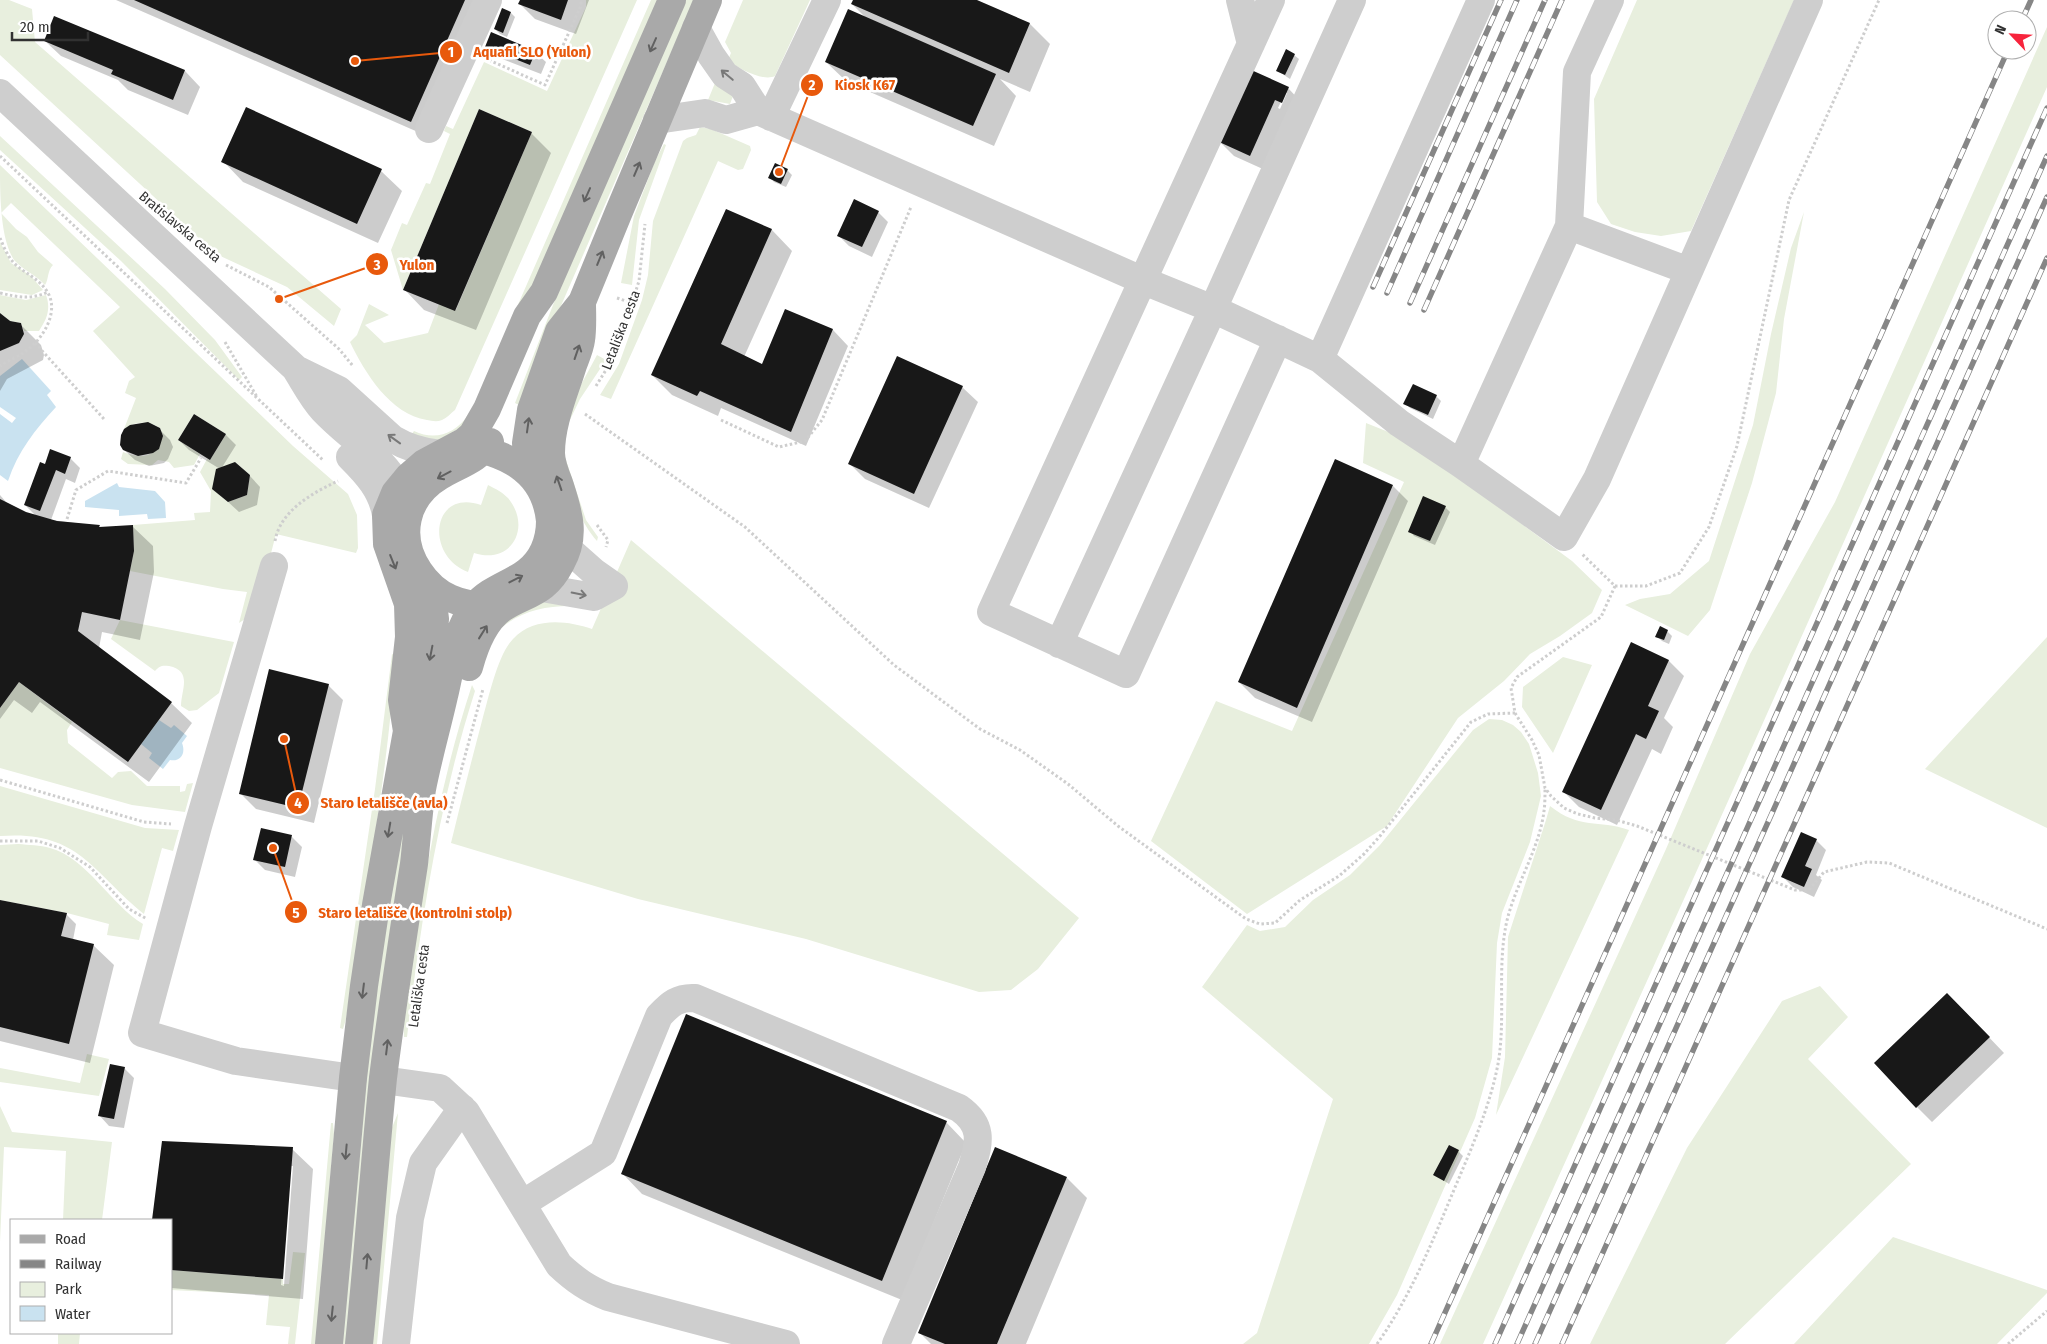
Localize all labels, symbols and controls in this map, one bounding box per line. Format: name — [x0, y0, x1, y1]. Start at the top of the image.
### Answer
scale bar — [12, 10, 89, 42]
north arrow — [1987, 10, 2037, 60]
text: 20 m — [20, 18, 50, 36]
text: N — [1991, 22, 2010, 37]
callout: Aquafil SLO (Yulon) — [438, 37, 601, 67]
one-way arrow — [647, 37, 657, 52]
text: 1 — [448, 43, 454, 61]
text: Aquafil SLO (Yulon) — [472, 43, 591, 61]
one-way arrow — [721, 70, 734, 81]
callout: Kiosk K67 — [800, 70, 905, 100]
text: 2 — [808, 76, 816, 94]
text: Kiosk K67 — [835, 76, 896, 94]
one-way arrow — [632, 162, 642, 177]
one-way arrow — [581, 187, 591, 202]
street label: Bratislavska cesta — [136, 188, 225, 266]
callout: Yulon — [365, 249, 444, 279]
one-way arrow — [596, 251, 605, 266]
text: 3 — [372, 256, 381, 274]
text: Yulon — [399, 256, 435, 274]
street label: Letališka cesta — [598, 288, 644, 372]
one-way arrow — [573, 345, 583, 361]
one-way arrow — [524, 417, 534, 433]
one-way arrow — [388, 434, 402, 444]
one-way arrow — [436, 470, 451, 480]
one-way arrow — [554, 476, 563, 491]
one-way arrow — [388, 554, 398, 569]
one-way arrow — [508, 574, 523, 584]
one-way arrow — [571, 590, 587, 599]
one-way arrow — [478, 626, 488, 640]
one-way arrow — [425, 644, 435, 660]
callout: Staro letališče (avla) — [286, 788, 457, 818]
text: 4 — [294, 794, 302, 812]
text: Staro letališče (avla) — [321, 794, 448, 812]
one-way arrow — [384, 822, 394, 838]
callout: Staro letališče (kontrolni stolp) — [284, 897, 522, 927]
text: 5 — [292, 904, 300, 922]
text: Staro letališče (kontrolni stolp) — [318, 904, 512, 922]
street label: Letališka cesta — [405, 943, 433, 1029]
one-way arrow — [358, 982, 368, 998]
one-way arrow — [382, 1039, 392, 1055]
one-way arrow — [341, 1144, 351, 1160]
legend — [10, 1219, 172, 1334]
text: Road — [55, 1230, 86, 1248]
one-way arrow — [362, 1253, 372, 1269]
text: Railway — [55, 1255, 102, 1273]
text: Park — [55, 1280, 82, 1298]
text: Water — [55, 1305, 91, 1323]
one-way arrow — [327, 1306, 337, 1322]

